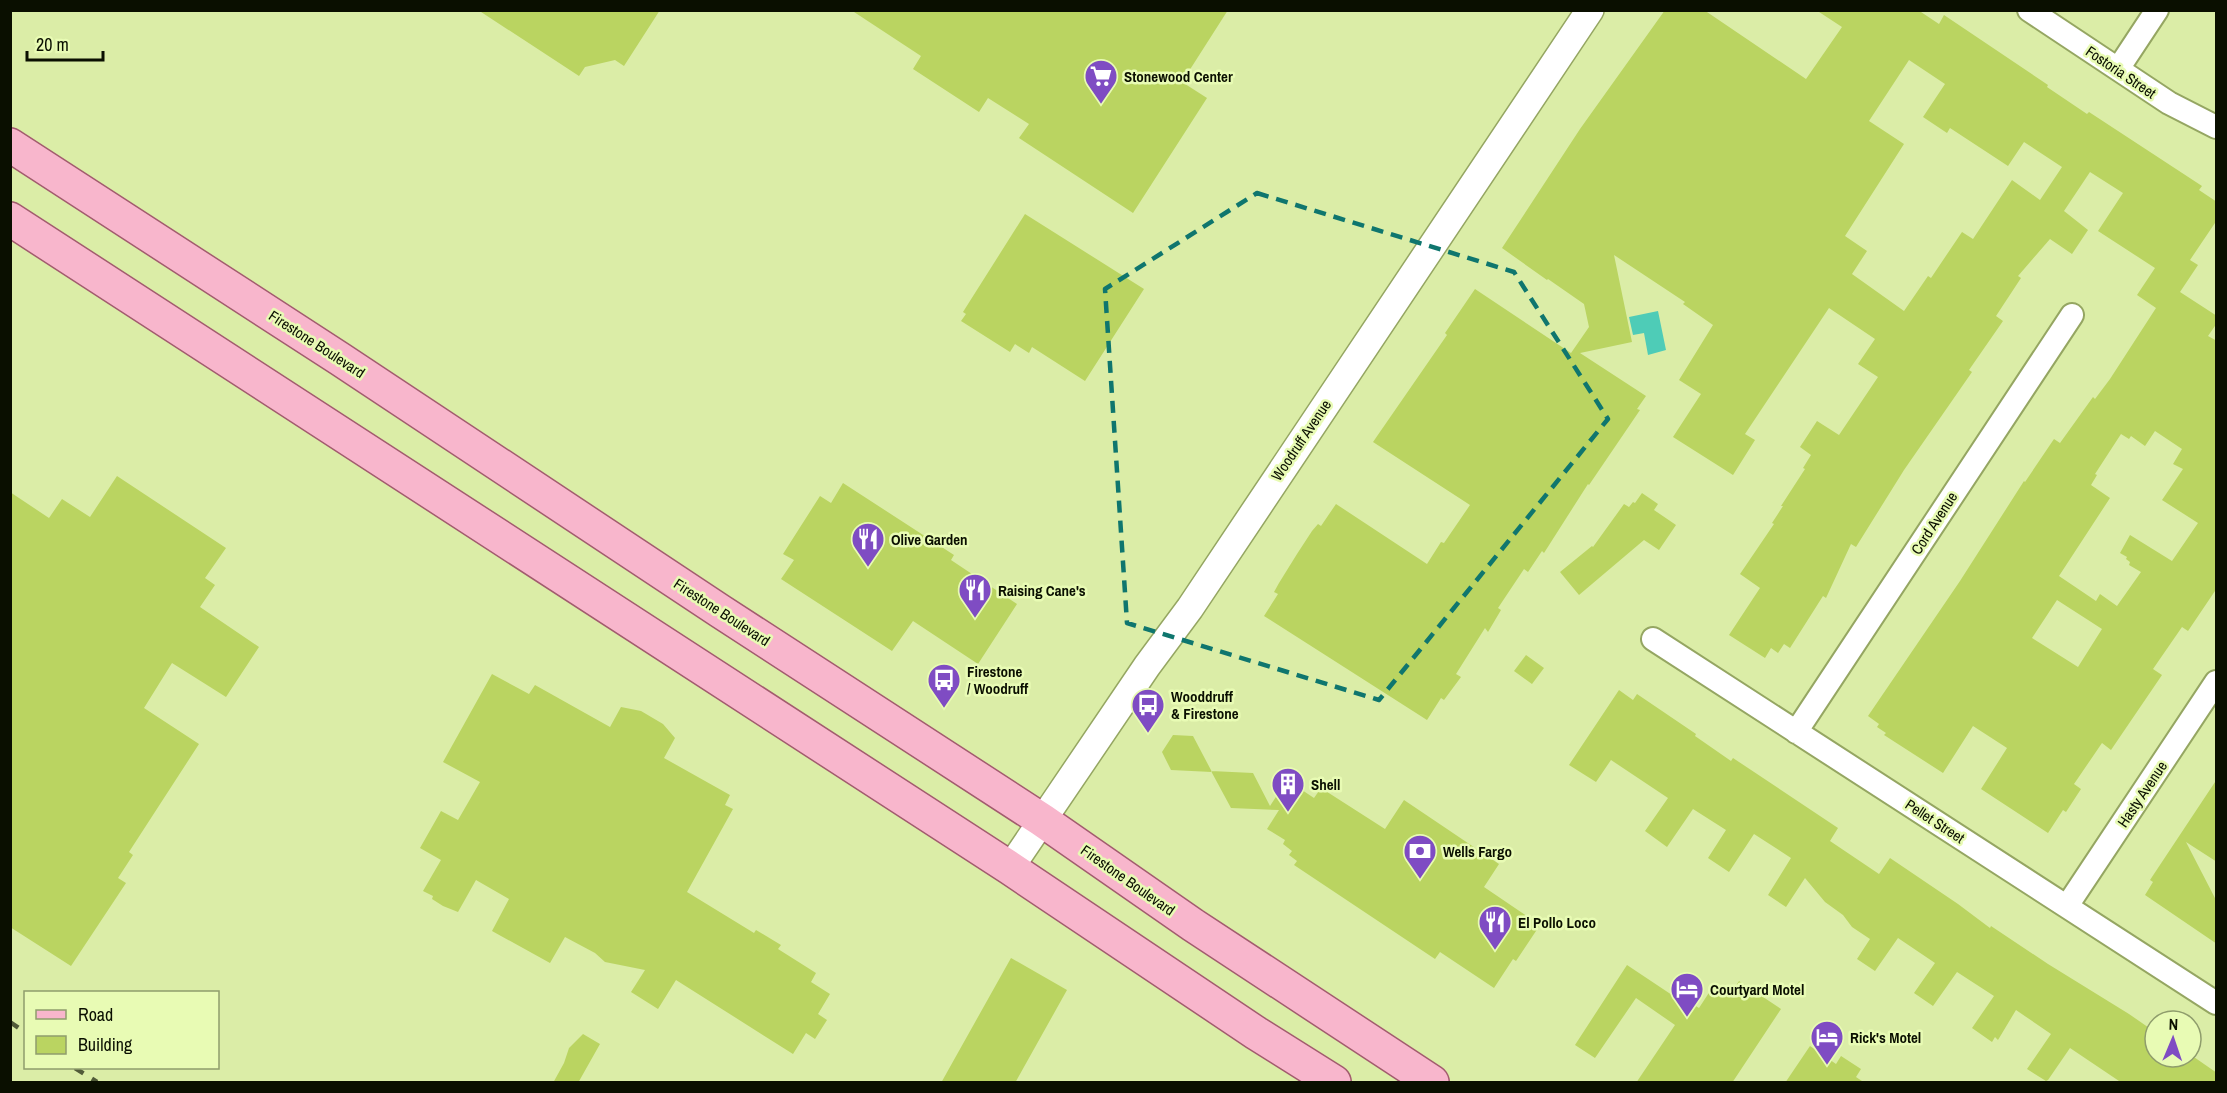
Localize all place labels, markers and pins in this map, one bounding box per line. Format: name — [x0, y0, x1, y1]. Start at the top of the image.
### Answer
supermarket icon: Stonewood Center — [1083, 58, 1119, 105]
place label: Stonewood Center — [1124, 66, 1233, 87]
restaurant icon: Olive Garden — [850, 521, 886, 568]
place label: Olive Garden — [891, 529, 968, 550]
restaurant icon: Raising Cane's — [957, 572, 993, 619]
place label: Raising Cane's — [998, 580, 1086, 601]
place label: Firestone / Woodruff — [967, 661, 1029, 699]
bus stop icon: Firestone / Woodruff — [926, 662, 962, 709]
place label: Wooddruff & Firestone — [1171, 686, 1239, 724]
bus stop icon: Wooddruff & Firestone — [1130, 687, 1166, 734]
building icon: Shell — [1270, 766, 1306, 813]
place label: Shell — [1311, 774, 1340, 795]
bank icon: Wells Fargo — [1402, 833, 1438, 880]
place label: Wells Fargo — [1443, 841, 1512, 862]
restaurant icon: El Pollo Loco — [1477, 904, 1513, 951]
place label: El Pollo Loco — [1518, 912, 1596, 933]
hotel icon: Courtyard Motel — [1669, 971, 1705, 1018]
place label: Courtyard Motel — [1710, 979, 1804, 1000]
hotel icon: Rick's Motel — [1809, 1019, 1845, 1066]
place label: Rick's Motel — [1850, 1027, 1921, 1048]

